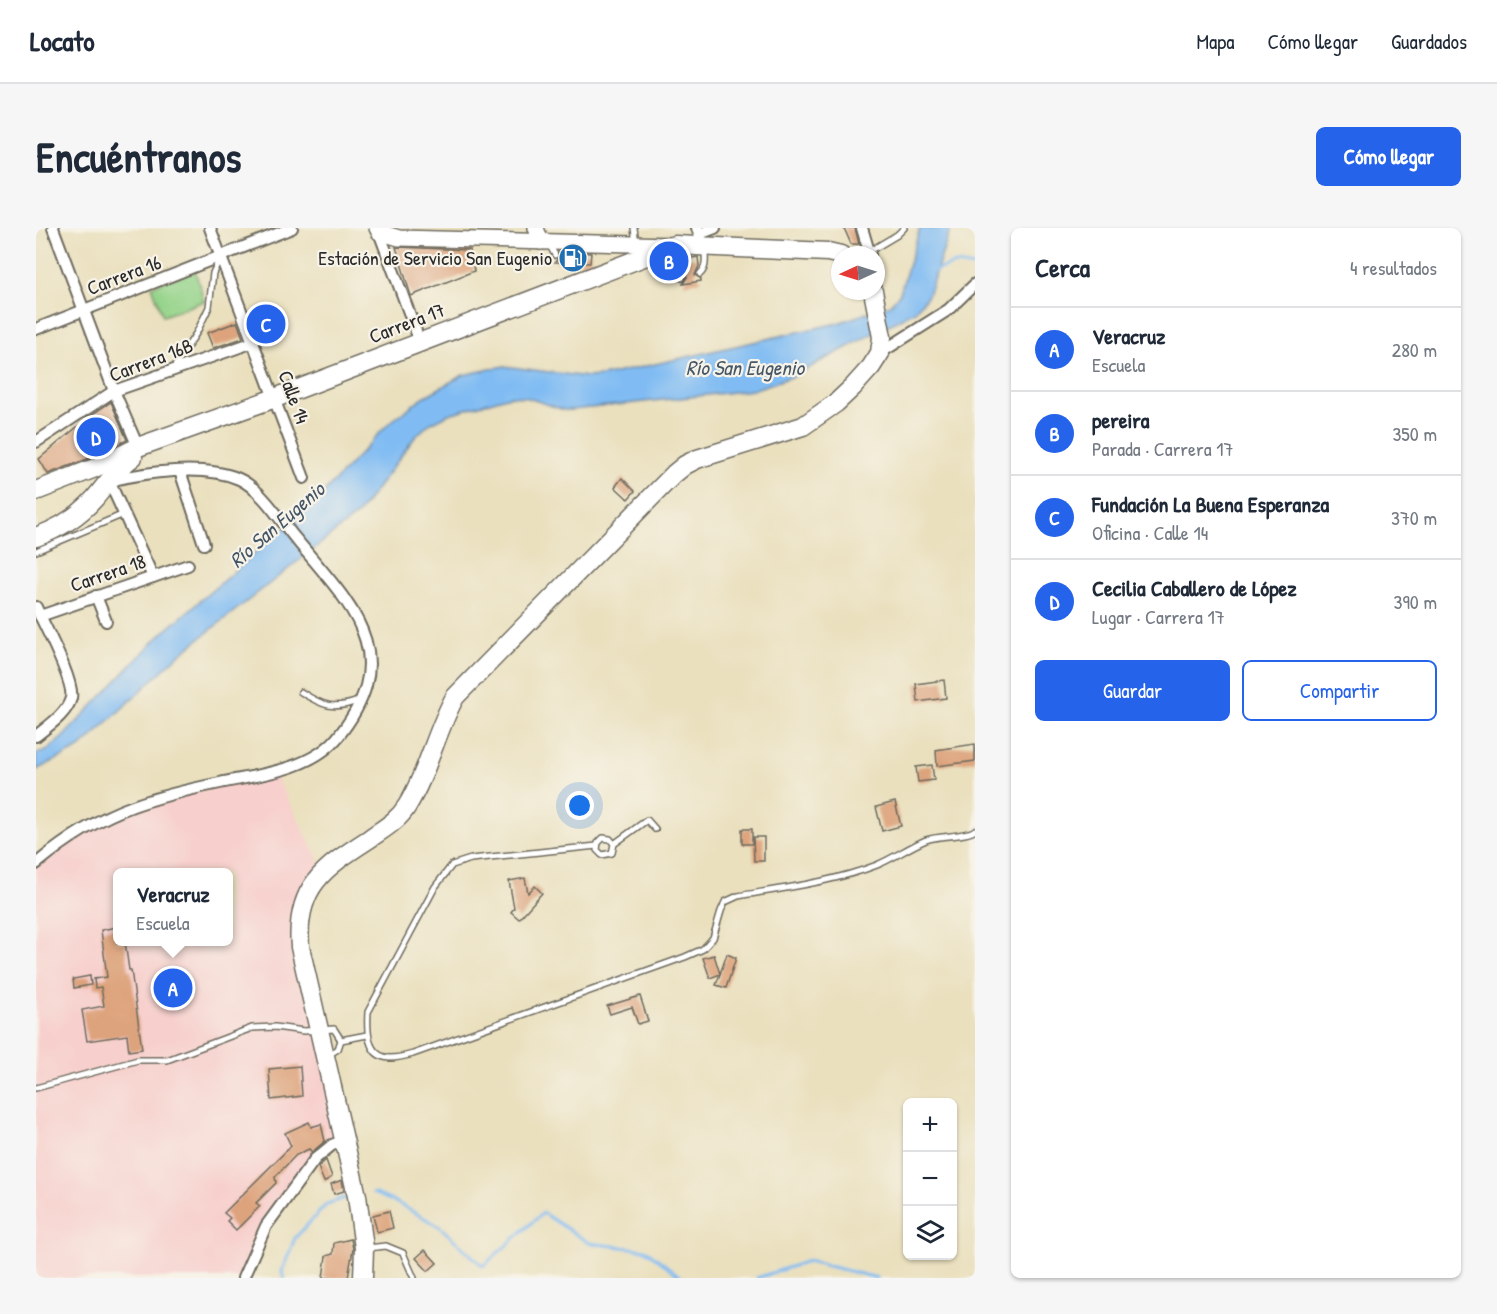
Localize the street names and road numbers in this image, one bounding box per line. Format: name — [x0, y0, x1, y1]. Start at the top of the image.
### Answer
street label: Carrera 16 — [83, 248, 165, 301]
street label: Carrera 17 — [365, 296, 449, 349]
street label: Carrera 16B — [105, 331, 197, 388]
street label: Calle 14 — [272, 366, 317, 427]
street label: Carrera 18 — [66, 547, 149, 598]

